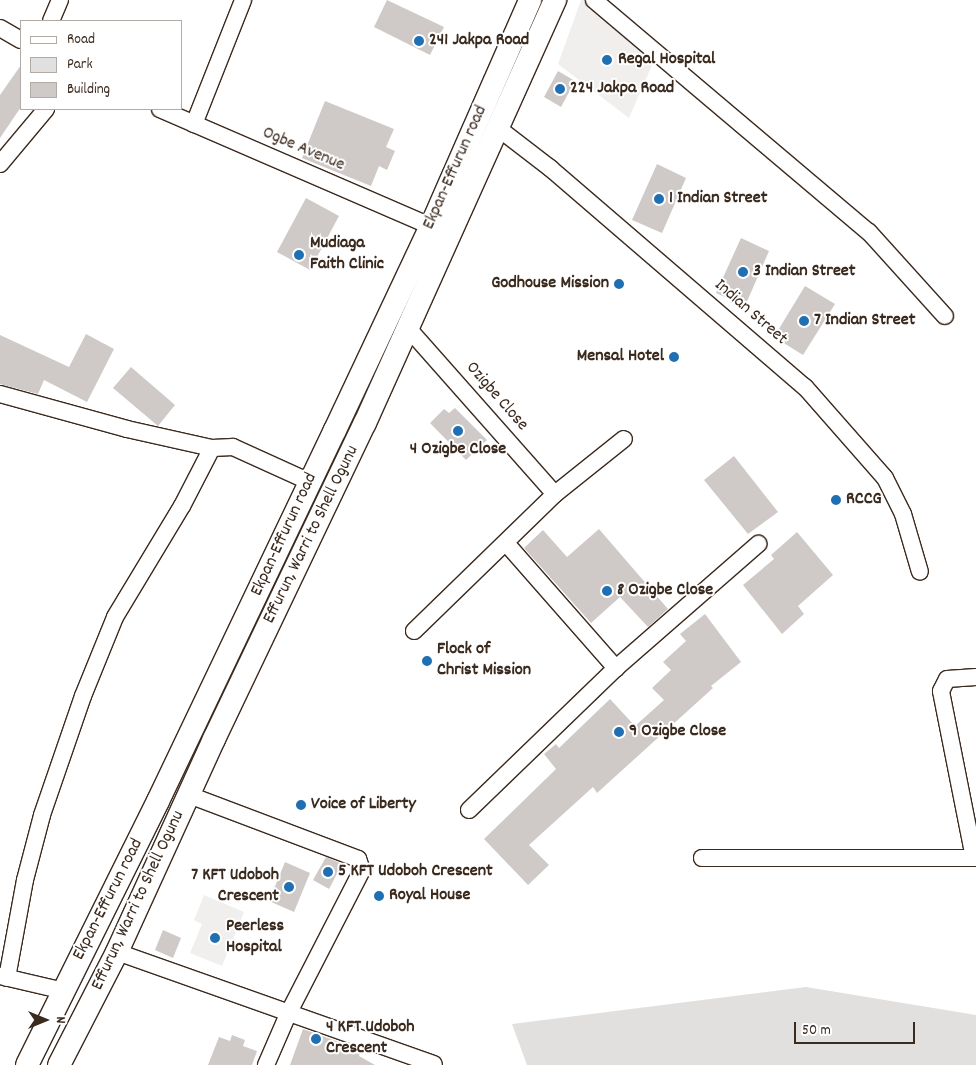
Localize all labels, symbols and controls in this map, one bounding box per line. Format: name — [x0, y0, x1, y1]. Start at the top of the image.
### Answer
legend — [20, 20, 182, 110]
text: Road — [67, 29, 95, 51]
place label: 241 Jakpa Road — [429, 30, 529, 52]
marker: 241 Jakpa Road — [413, 35, 425, 47]
place label: Regal Hospital — [618, 49, 715, 71]
marker: Regal Hospital — [600, 53, 614, 67]
text: Park — [67, 54, 93, 76]
place label: 224 Jakpa Road — [570, 78, 674, 100]
text: Building — [67, 79, 110, 101]
marker: 224 Jakpa Road — [554, 83, 566, 95]
street label: Ekpan-Effurun road — [419, 103, 493, 233]
street label: Ogbe Avenue — [259, 123, 347, 177]
place label: 1 Indian Street — [669, 188, 767, 210]
marker: 1 Indian Street — [653, 193, 665, 205]
place label: Mudiaga Faith Clinic — [310, 234, 384, 276]
marker: Mudiaga Faith Clinic — [292, 248, 306, 262]
place label: 3 Indian Street — [753, 261, 855, 283]
marker: 3 Indian Street — [737, 266, 749, 278]
place label: Godhouse Mission — [491, 273, 609, 295]
street label: Indian Street — [709, 275, 791, 351]
marker: Godhouse Mission — [613, 278, 625, 290]
place label: 7 Indian Street — [814, 310, 915, 332]
marker: 7 Indian Street — [798, 315, 810, 327]
place label: Mensal Hotel — [577, 346, 664, 368]
marker: Mensal Hotel — [668, 351, 680, 363]
street label: Ozigbe Close — [460, 358, 532, 436]
marker: 4 Ozigbe Close — [452, 425, 464, 437]
place label: 4 Ozigbe Close — [410, 439, 506, 461]
street label: Effurun, Warri to Shell Ogunu — [259, 442, 365, 628]
street label: Ekpan-Effurun road — [247, 470, 323, 600]
place label: RCCG — [846, 489, 882, 511]
marker: RCCG — [830, 494, 842, 506]
place label: 8 Ozigbe Close — [617, 580, 713, 602]
marker: 8 Ozigbe Close — [601, 585, 613, 597]
place label: Flock of Christ Mission — [437, 640, 531, 682]
marker: Flock of Christ Mission — [421, 655, 433, 667]
place label: 9 Ozigbe Close — [629, 721, 726, 743]
marker: 9 Ozigbe Close — [613, 726, 625, 738]
place label: Voice of Liberty — [311, 794, 416, 816]
marker: Voice of Liberty — [295, 799, 307, 811]
street label: Effurun, Warri to Shell Ogunu — [88, 808, 190, 994]
street label: Ekpan-Effurun road — [69, 836, 149, 964]
place label: 5 KFT Udoboh Crescent — [338, 861, 493, 883]
place label: 7 KFT Udoboh Crescent — [191, 866, 279, 909]
marker: 5 KFT Udoboh Crescent — [322, 866, 334, 878]
marker: 7 KFT Udoboh Crescent — [283, 881, 295, 893]
place label: Royal House — [389, 885, 470, 907]
marker: Royal House — [373, 890, 385, 902]
place label: Peerless Hospital — [226, 917, 284, 960]
marker: Peerless Hospital — [208, 931, 222, 945]
north arrow — [20, 995, 70, 1045]
scale bar — [796, 1012, 917, 1044]
text: N — [50, 1017, 70, 1023]
place label: 4 KFT Udoboh Crescent — [326, 1018, 414, 1060]
text: 50 m — [802, 1020, 831, 1042]
marker: 4 KFT Udoboh Crescent — [310, 1033, 322, 1045]

